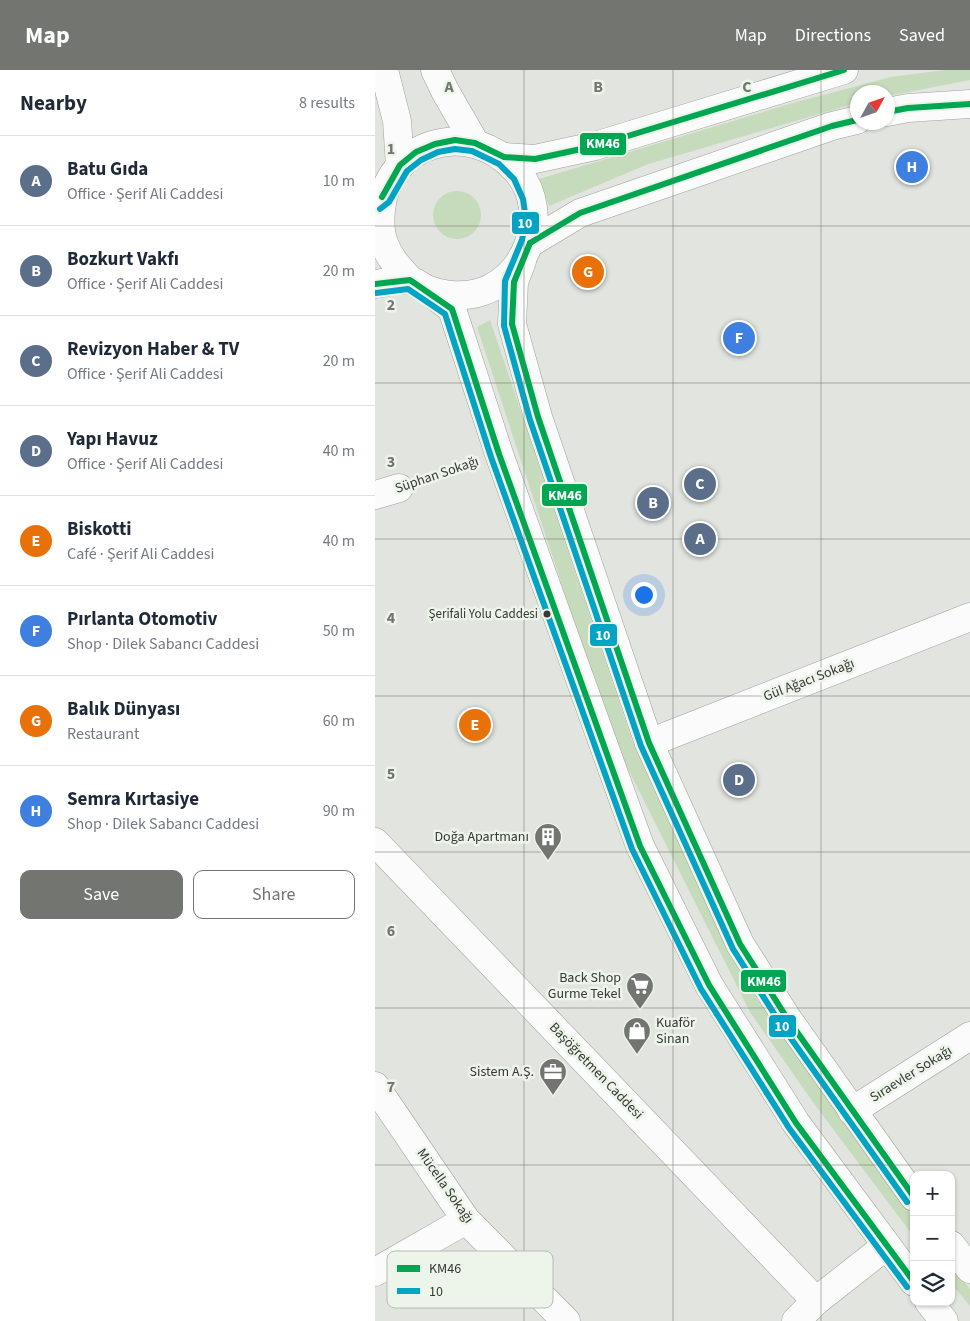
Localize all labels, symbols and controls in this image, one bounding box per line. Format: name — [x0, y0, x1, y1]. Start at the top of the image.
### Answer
text: Map — [25, 18, 70, 53]
text: Map — [735, 23, 767, 48]
text: Directions — [795, 23, 871, 48]
text: Saved — [899, 23, 945, 48]
text: A — [443, 76, 454, 98]
text: B — [593, 76, 603, 98]
text: C — [742, 76, 752, 98]
north arrow — [850, 85, 895, 130]
text: Nearby — [20, 88, 87, 118]
text: 8 results — [299, 92, 355, 114]
line badge: KM46 — [579, 132, 627, 156]
text: KM46 — [586, 134, 620, 154]
text: 1 — [387, 138, 395, 160]
pin: H — [896, 148, 928, 186]
text: Batu Gıda — [67, 156, 148, 183]
text: A — [31, 170, 41, 192]
text: 10 m — [323, 170, 355, 192]
text: Office · Şerif Ali Caddesi — [67, 183, 223, 205]
line badge: 10 — [511, 211, 540, 235]
text: 10 — [518, 214, 532, 234]
text: Bozkurt Vakfı — [67, 246, 179, 273]
pin: G — [572, 253, 604, 291]
text: B — [31, 260, 41, 282]
text: 20 m — [323, 260, 355, 282]
text: Office · Şerif Ali Caddesi — [67, 273, 223, 295]
text: 2 — [387, 294, 395, 316]
pin: F — [723, 319, 755, 357]
text: Revizyon Haber & TV — [67, 336, 239, 363]
text: C — [31, 350, 41, 372]
text: 20 m — [323, 350, 355, 372]
text: Office · Şerif Ali Caddesi — [67, 363, 223, 385]
text: Yapı Havuz — [67, 426, 158, 453]
text: D — [31, 440, 41, 462]
text: 40 m — [323, 440, 355, 462]
text: 3 — [387, 451, 395, 473]
street label: Süphan Sokağı — [392, 451, 482, 499]
text: Office · Şerif Ali Caddesi — [67, 453, 223, 475]
pin: C — [684, 465, 716, 503]
line badge: KM46 — [541, 483, 588, 507]
pin: B — [637, 484, 669, 522]
text: KM46 — [548, 486, 582, 506]
text: Biskotti — [67, 516, 132, 543]
pin: A — [684, 520, 716, 558]
text: E — [32, 530, 40, 552]
text: 40 m — [323, 530, 355, 552]
text: Café · Şerif Ali Caddesi — [67, 543, 214, 565]
your location — [631, 582, 657, 608]
place label: Şerifali Yolu Caddesi — [429, 605, 538, 623]
text: Pırlanta Otomotiv — [67, 606, 217, 633]
text: 4 — [387, 607, 396, 629]
marker: Şerifali Yolu Caddesi — [542, 609, 552, 619]
text: F — [32, 620, 40, 642]
text: 50 m — [323, 620, 355, 642]
line badge: 10 — [589, 623, 618, 647]
text: 10 — [596, 626, 610, 646]
text: Shop · Dilek Sabancı Caddesi — [67, 633, 259, 655]
street label: Gül Ağacı Sokağı — [761, 653, 857, 707]
text: Balık Dünyası — [67, 696, 180, 723]
pin: E — [459, 706, 491, 744]
text: G — [31, 710, 41, 732]
text: 60 m — [323, 710, 355, 732]
text: Restaurant — [67, 723, 140, 745]
pin: D — [723, 761, 755, 799]
text: 5 — [387, 763, 395, 785]
text: Semra Kırtasiye — [67, 786, 199, 813]
text: H — [31, 800, 41, 822]
text: 90 m — [323, 800, 355, 822]
text: Shop · Dilek Sabancı Caddesi — [67, 813, 259, 835]
building icon: Doğa Apartmanı — [533, 822, 563, 861]
place label: Doğa Apartmanı — [435, 827, 529, 847]
button: Save — [20, 870, 183, 919]
button: Share — [193, 870, 355, 919]
text: 6 — [387, 920, 395, 942]
place label: Back Shop Gurme Tekel — [548, 968, 621, 1004]
line badge: KM46 — [740, 969, 787, 993]
supermarket icon: Back Shop Gurme Tekel — [625, 971, 655, 1010]
text: KM46 — [747, 972, 781, 992]
place label: Kuaför Sinan — [656, 1013, 695, 1049]
line badge: 10 — [768, 1014, 797, 1038]
shop icon: Kuaför Sinan — [622, 1016, 652, 1055]
text: 10 — [775, 1017, 789, 1037]
street label: Başöğretmen Caddesi — [544, 1018, 648, 1124]
street label: Sıraevler Sokağı — [866, 1041, 956, 1107]
office icon: Sistem A.Ş. — [538, 1057, 568, 1096]
place label: Sistem A.Ş. — [470, 1062, 534, 1082]
text: 7 — [387, 1076, 395, 1098]
street label: Mücella Sokağı — [412, 1145, 478, 1227]
map controls — [910, 1171, 955, 1306]
button: + — [910, 1171, 955, 1216]
button: − — [910, 1216, 955, 1261]
legend — [387, 1251, 553, 1308]
text: KM46 — [429, 1259, 461, 1279]
button: layers — [910, 1261, 955, 1306]
text: 10 — [429, 1282, 443, 1302]

